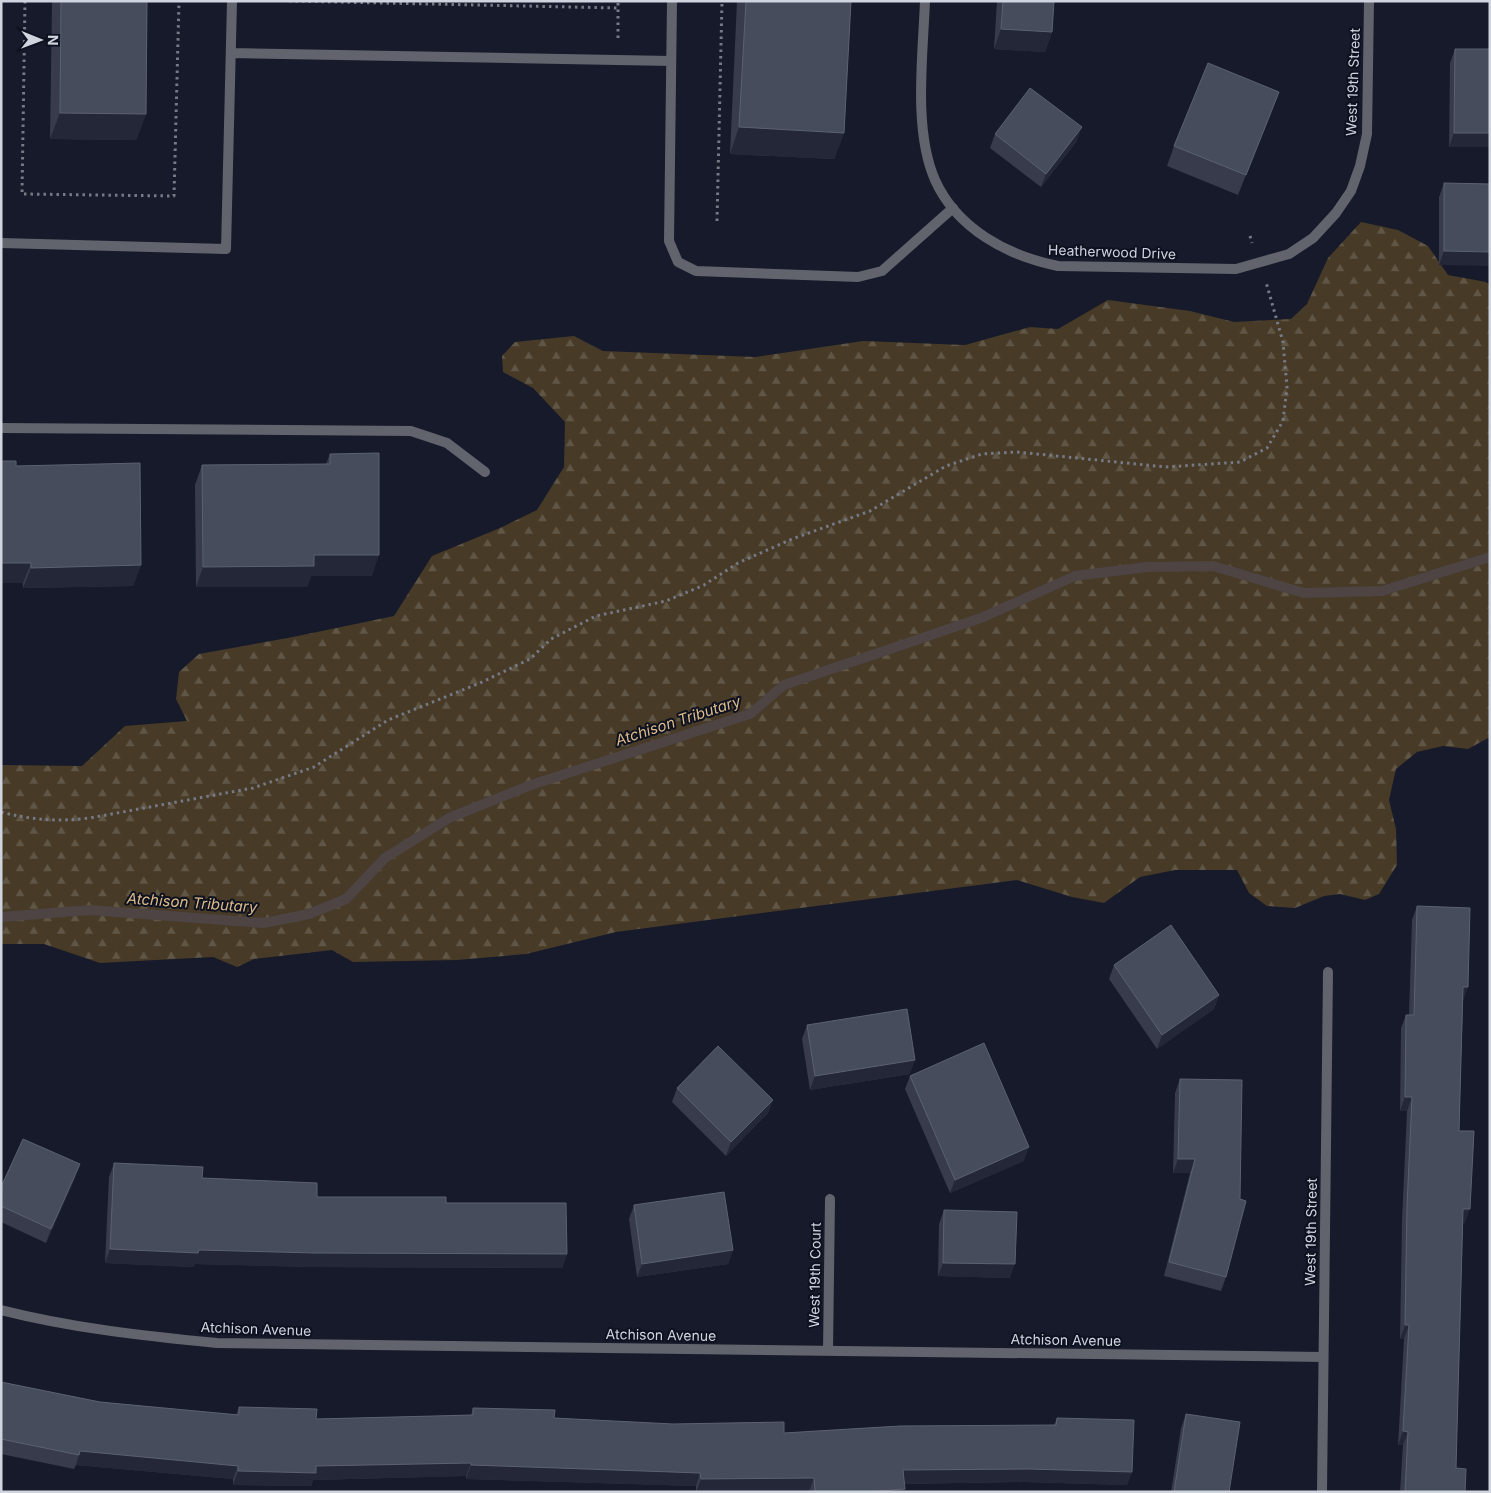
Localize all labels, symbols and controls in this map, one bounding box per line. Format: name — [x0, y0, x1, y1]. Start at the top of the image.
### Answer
north arrow — [15, 15, 65, 65]
street label: West 19th Street — [1342, 27, 1363, 136]
text: N — [45, 35, 62, 46]
street label: Heatherwood Drive — [1048, 241, 1176, 262]
water label: Atchison Tributary — [612, 691, 743, 750]
water label: Atchison Tributary — [125, 888, 258, 917]
street label: West 19th Street — [1301, 1177, 1320, 1286]
street label: West 19th Court — [805, 1222, 824, 1328]
street label: Atchison Avenue — [200, 1318, 312, 1339]
street label: Atchison Avenue — [606, 1325, 716, 1344]
street label: Atchison Avenue — [1011, 1330, 1121, 1349]

